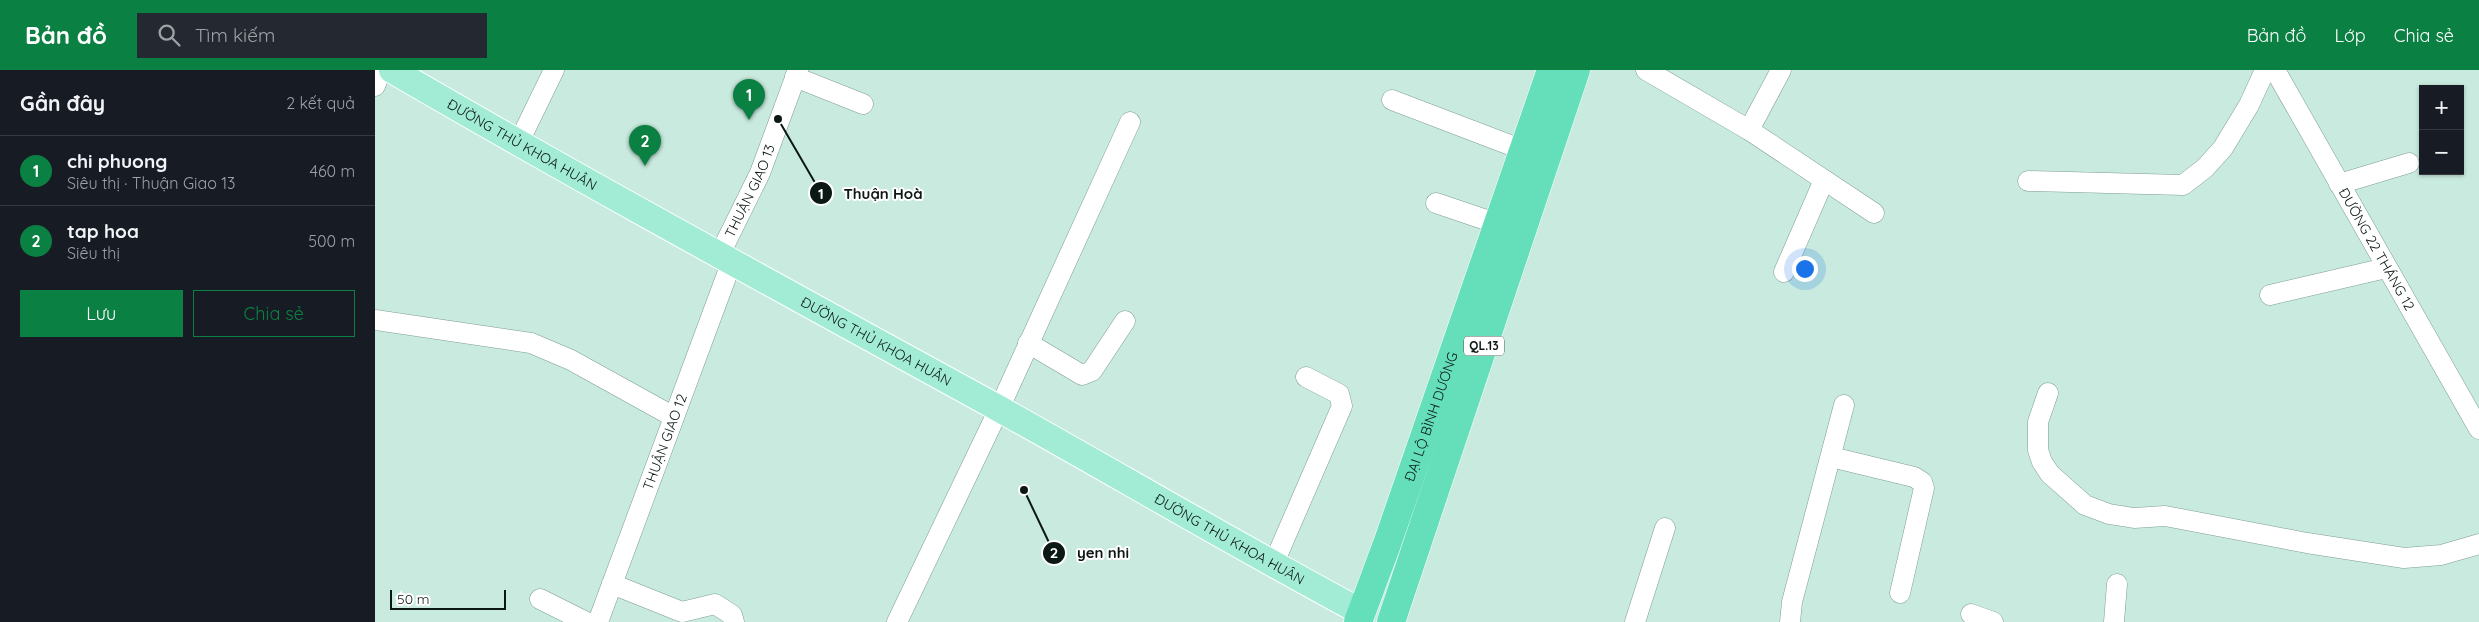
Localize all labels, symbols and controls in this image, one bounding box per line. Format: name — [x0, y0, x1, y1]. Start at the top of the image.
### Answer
search box — [137, 13, 487, 58]
text: Bản đồ — [25, 20, 107, 50]
icon: search — [155, 21, 183, 49]
text: Tìm kiếm — [195, 23, 275, 47]
text: Bản đồ — [2247, 24, 2306, 47]
text: Lớp — [2334, 24, 2366, 47]
text: Chia sẻ — [2394, 24, 2454, 47]
pin: 1 — [733, 79, 765, 120]
map controls — [2419, 85, 2464, 175]
button: + — [2419, 85, 2464, 130]
text: Gần đây — [20, 90, 105, 116]
text: 2 kết quả — [286, 93, 355, 113]
street label: ĐƯỜNG THỦ KHOA HUÂN — [444, 95, 600, 194]
pin: 2 — [629, 125, 661, 166]
button: − — [2419, 130, 2464, 175]
street label: THUẬN GIAO 13 — [721, 142, 779, 240]
text: chi phuong — [67, 149, 167, 173]
text: 1 — [33, 161, 39, 181]
text: 460 m — [309, 161, 355, 181]
text: Siêu thị · Thuận Giao 13 — [67, 173, 235, 193]
callout: Thuận Hoà — [809, 178, 933, 208]
text: 1 — [818, 184, 824, 203]
text: Thuận Hoà — [843, 184, 923, 203]
street label: ĐƯỜNG 22 THÁNG 12 — [2335, 185, 2419, 314]
text: tap hoa — [67, 219, 139, 243]
text: 2 — [31, 231, 41, 251]
text: 500 m — [308, 231, 355, 251]
text: Siêu thị — [67, 243, 120, 263]
your location — [1792, 256, 1818, 282]
button: Lưu — [20, 290, 183, 337]
button: Chia sẻ — [193, 290, 355, 337]
street label: ĐƯỜNG THỦ KHOA HUÂN — [798, 293, 955, 390]
road number: QL.13 — [1464, 336, 1504, 356]
street label: ĐẠI LỘ BÌNH DƯƠNG — [1400, 349, 1462, 484]
street label: THUẬN GIAO 12 — [639, 391, 691, 493]
street label: ĐƯỜNG THỦ KHOA HUÂN — [1151, 490, 1308, 589]
callout: yen nhi — [1042, 538, 1139, 568]
text: 2 — [1050, 543, 1058, 562]
text: yen nhi — [1077, 543, 1129, 562]
scale bar — [390, 587, 506, 610]
text: 50 m — [397, 590, 430, 608]

